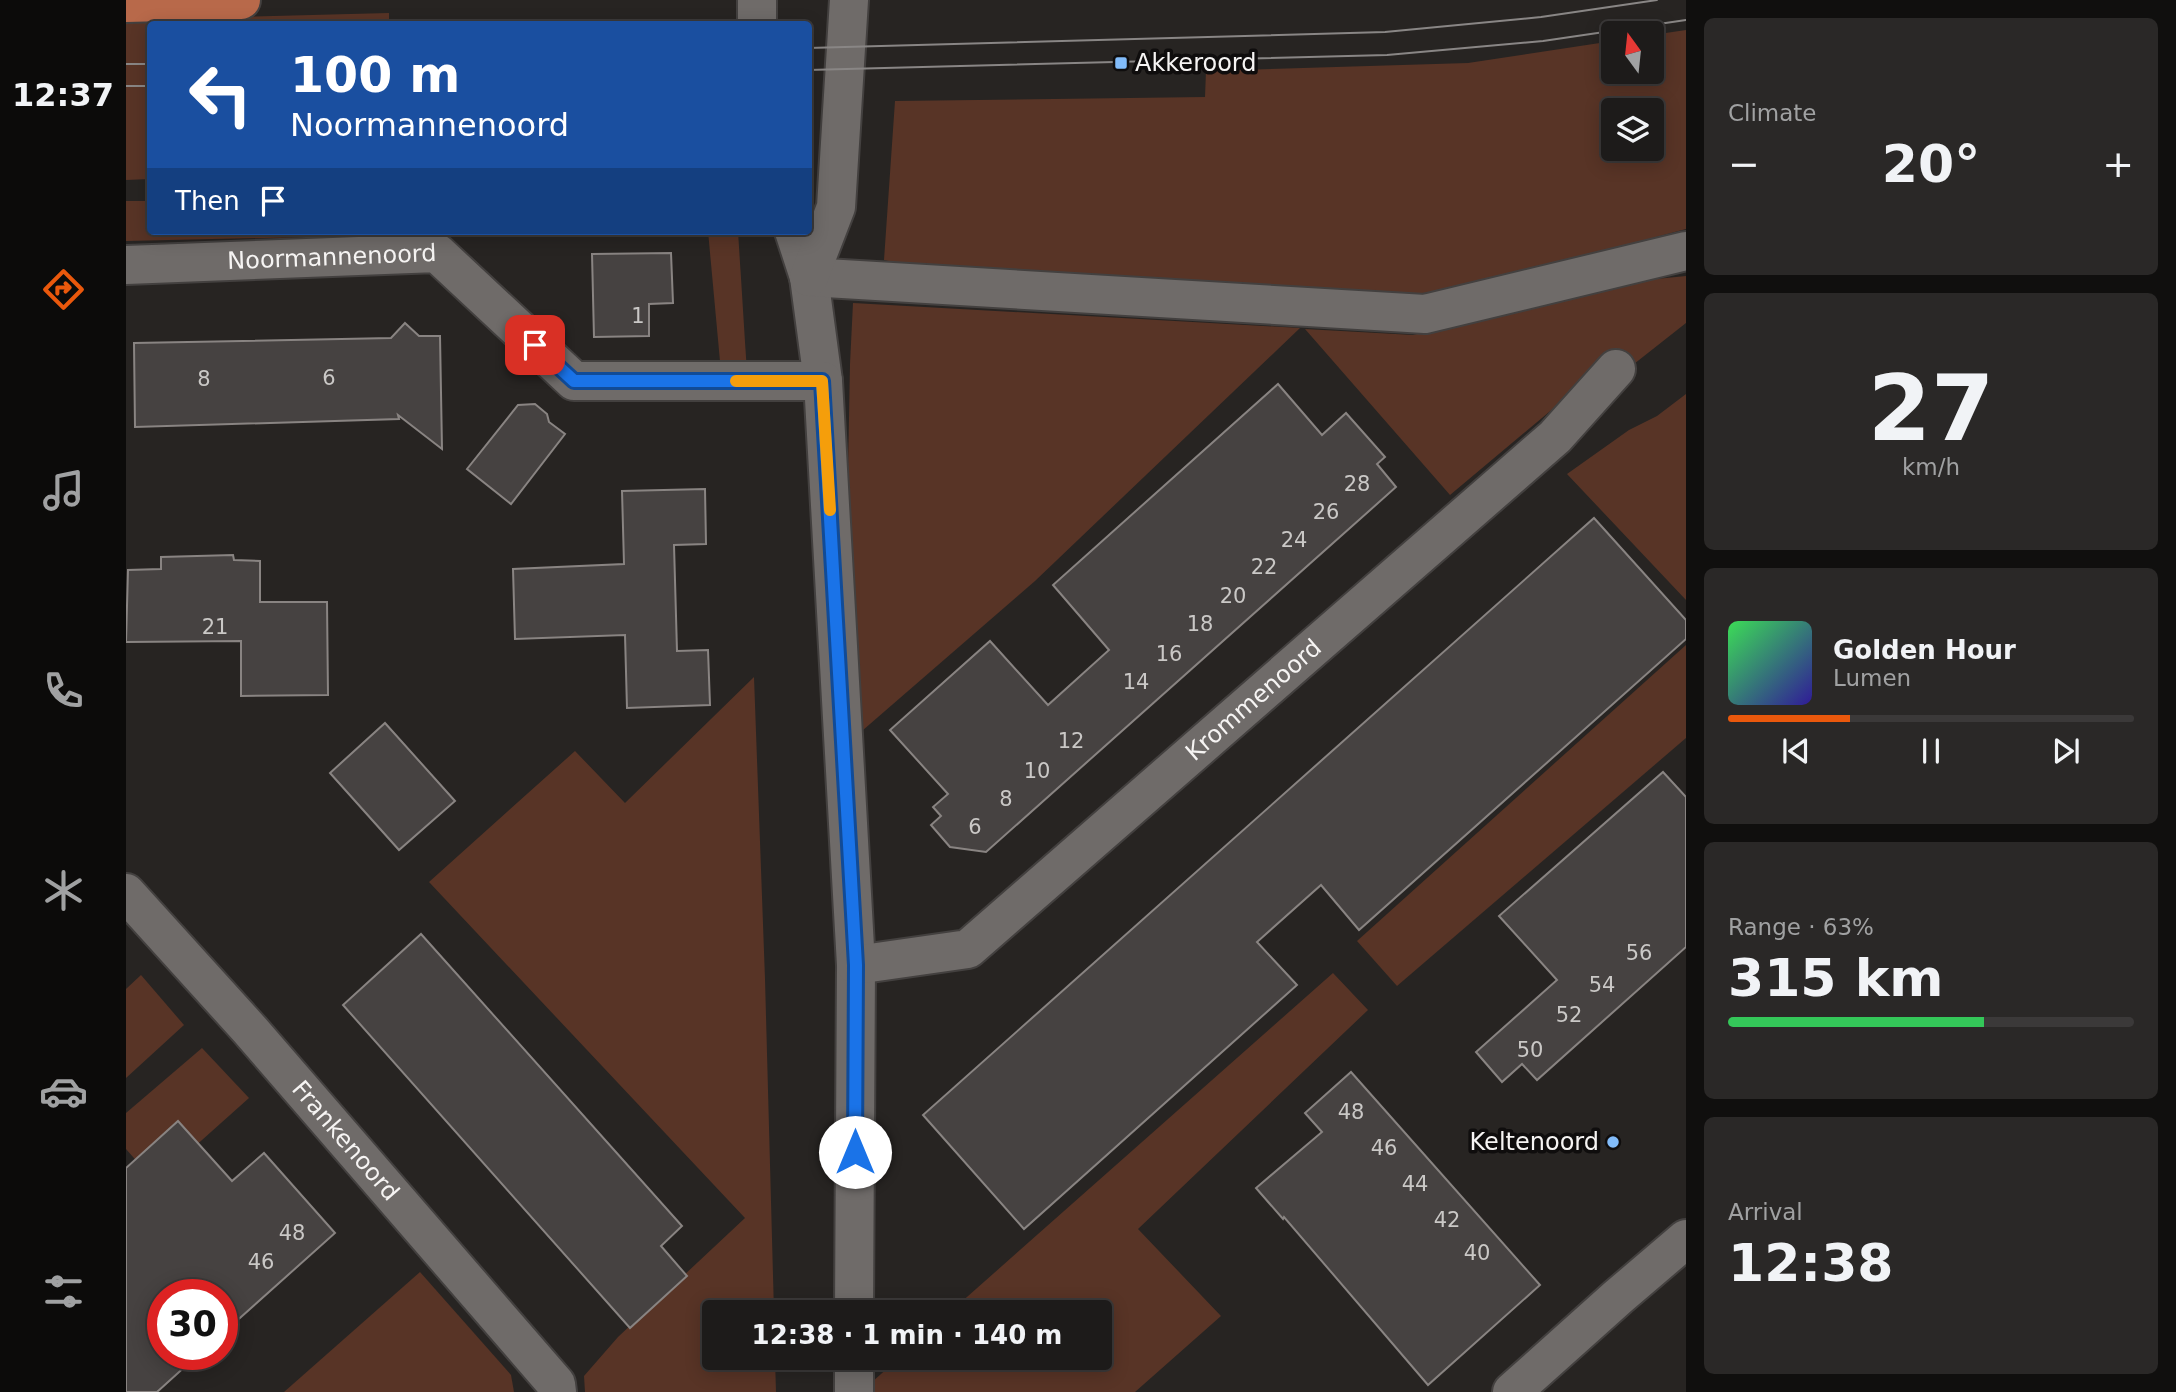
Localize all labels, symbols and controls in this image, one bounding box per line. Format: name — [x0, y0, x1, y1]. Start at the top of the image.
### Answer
north arrow — [1601, 21, 1664, 84]
map controls — [1601, 21, 1664, 161]
text: 100 m — [290, 47, 460, 104]
icon: left — [175, 49, 266, 140]
place label: Akkeroord — [1135, 49, 1257, 77]
marker: Akkeroord — [1113, 55, 1129, 71]
text: 12:37 — [12, 76, 114, 114]
button: layers — [1601, 98, 1664, 161]
text: Climate — [1728, 100, 1817, 126]
text: Noormannenoord — [290, 106, 569, 144]
text: 20° — [1882, 134, 1980, 194]
text: − — [1728, 142, 1760, 186]
text: + — [2102, 142, 2134, 186]
icon: arrive — [254, 182, 292, 220]
text: Then — [175, 186, 240, 216]
street label: Noormannenoord — [227, 239, 437, 275]
icon: directions — [39, 265, 88, 314]
house number: 1 — [631, 304, 645, 328]
pin — [505, 315, 565, 375]
icon: arrive — [516, 326, 554, 364]
text: 27 — [1868, 356, 1994, 461]
house number: 6 — [322, 366, 336, 390]
house number: 8 — [197, 367, 211, 391]
text: km/h — [1902, 454, 1960, 480]
icon: music — [39, 466, 88, 515]
house number: 28 — [1344, 472, 1370, 496]
house number: 26 — [1313, 500, 1339, 524]
house number: 24 — [1281, 528, 1307, 552]
house number: 22 — [1251, 555, 1277, 579]
house number: 20 — [1220, 584, 1246, 608]
house number: 18 — [1187, 612, 1213, 636]
house number: 21 — [202, 615, 228, 639]
street label: Krommenoord — [1180, 633, 1327, 767]
text: Golden Hour — [1833, 635, 2016, 665]
house number: 16 — [1156, 642, 1182, 666]
text: Lumen — [1833, 665, 1911, 691]
icon: phone — [39, 666, 88, 715]
house number: 14 — [1123, 670, 1149, 694]
house number: 12 — [1058, 729, 1084, 753]
icon: previous — [1777, 732, 1815, 770]
icon: pause — [1912, 732, 1950, 770]
icon: next — [2047, 732, 2085, 770]
house number: 10 — [1024, 759, 1050, 783]
house number: 8 — [999, 787, 1013, 811]
house number: 6 — [968, 815, 982, 839]
icon: climate — [39, 866, 88, 915]
text: Range · 63% — [1728, 914, 1874, 940]
house number: 56 — [1626, 941, 1652, 965]
text: 315 km — [1728, 948, 1943, 1008]
house number: 54 — [1589, 973, 1615, 997]
house number: 52 — [1556, 1003, 1582, 1027]
house number: 50 — [1517, 1038, 1543, 1062]
icon: car — [39, 1067, 88, 1116]
street label: Frankenoord — [286, 1075, 405, 1206]
house number: 48 — [1338, 1100, 1364, 1124]
position arrow — [818, 1115, 892, 1189]
place label: Keltenoord — [1470, 1128, 1599, 1156]
marker: Keltenoord — [1605, 1134, 1621, 1150]
house number: 46 — [1371, 1136, 1397, 1160]
house number: 44 — [1402, 1172, 1428, 1196]
text: Arrival — [1728, 1199, 1803, 1225]
house number: 42 — [1434, 1208, 1460, 1232]
house number: 48 — [279, 1221, 305, 1245]
text: 12:38 — [1728, 1233, 1894, 1293]
house number: 40 — [1464, 1241, 1490, 1265]
house number: 46 — [248, 1250, 274, 1274]
icon: filters — [39, 1267, 88, 1316]
speed limit sign: 30 — [147, 1279, 238, 1370]
text: 12:38 · 1 min · 140 m — [752, 1320, 1062, 1350]

